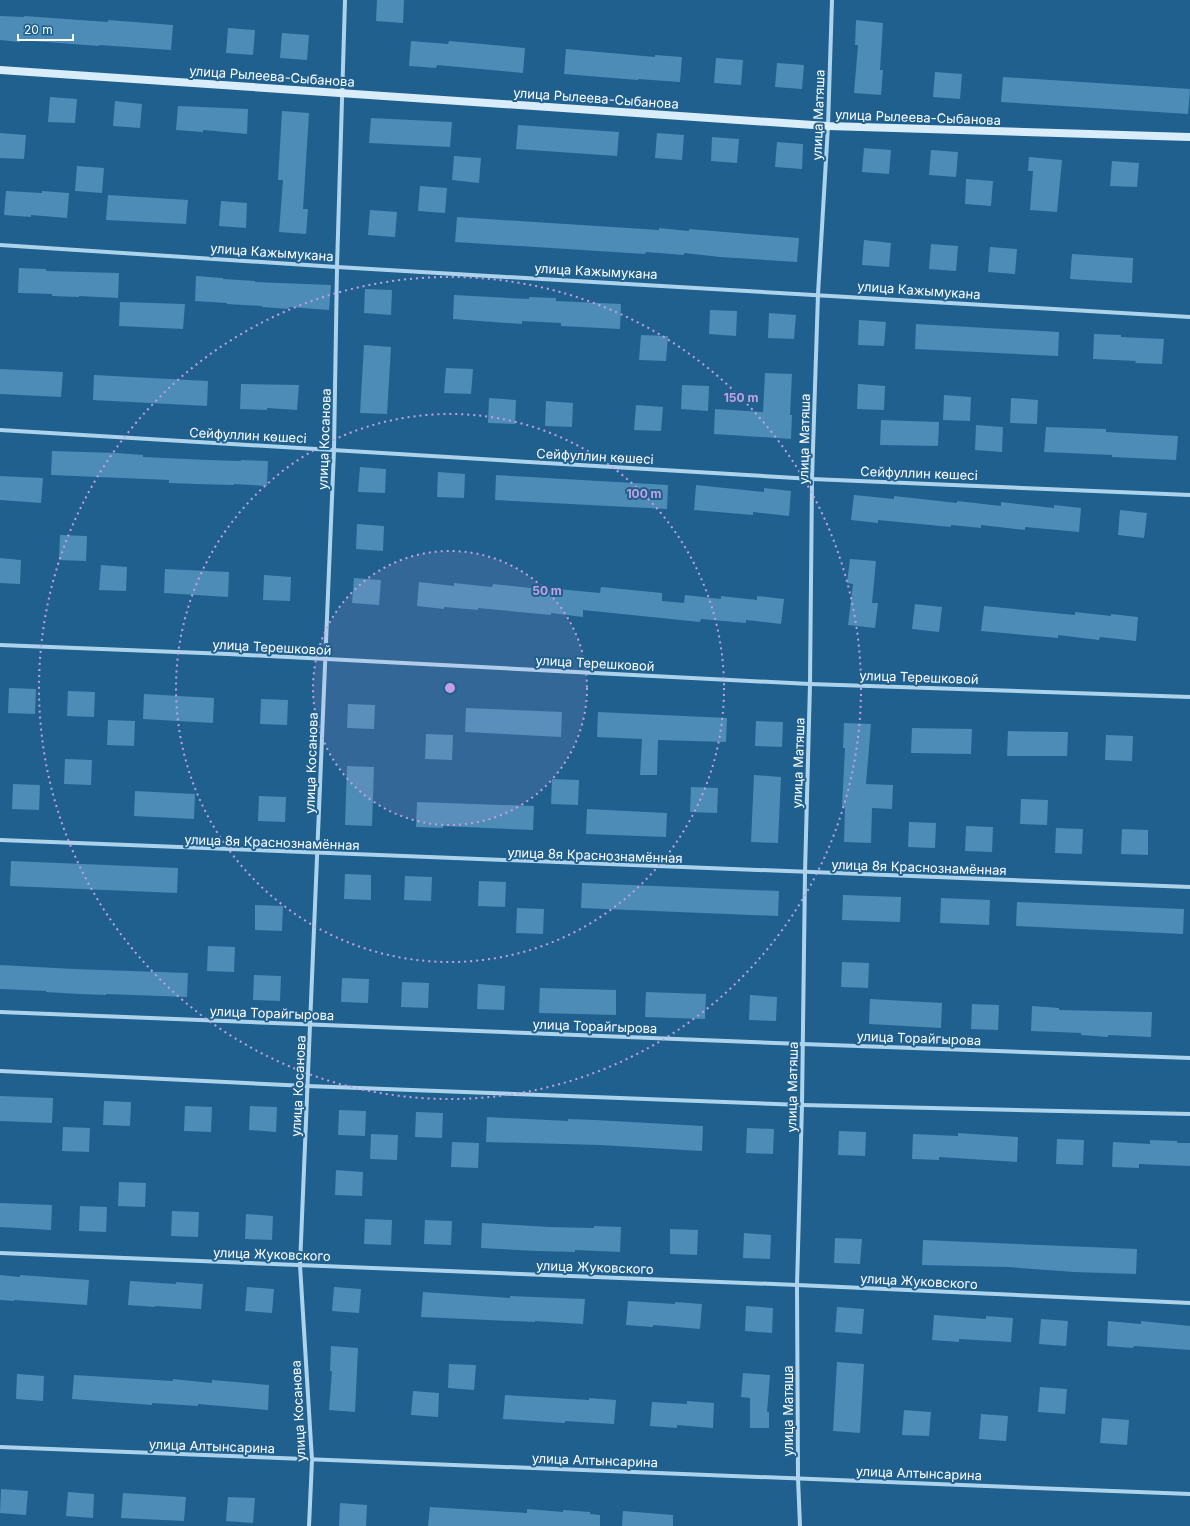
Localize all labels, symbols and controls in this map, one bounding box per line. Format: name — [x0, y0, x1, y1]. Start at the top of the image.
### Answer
scale bar — [18, 16, 73, 42]
text: 20 m — [24, 22, 53, 37]
street label: улица Рылеева-Сыбанова — [189, 62, 355, 90]
street label: улица Матяша — [808, 69, 828, 161]
street label: улица Рылеева-Сыбанова — [513, 84, 679, 112]
street label: улица Рылеева-Сыбанова — [835, 106, 1001, 128]
street label: улица Кажымукана — [210, 240, 334, 264]
street label: улица Кажымукана — [534, 260, 658, 282]
street label: улица Кажымукана — [857, 278, 981, 302]
street label: улица Косанова — [314, 388, 334, 490]
text: 150 m — [724, 390, 758, 405]
street label: улица Матяша — [795, 393, 813, 485]
street label: Сейфуллин көшесі — [189, 424, 307, 446]
street label: Сейфуллин көшесі — [536, 445, 654, 467]
street label: Сейфуллин көшесі — [860, 463, 978, 483]
text: 100 m — [626, 486, 662, 501]
text: 50 m — [532, 583, 562, 598]
street label: улица Терешковой — [212, 636, 332, 658]
street label: улица Терешковой — [535, 652, 655, 674]
street label: улица Терешковой — [859, 667, 979, 687]
centre of rings — [443, 681, 457, 695]
street label: улица Косанова — [301, 712, 321, 814]
street label: улица Матяша — [788, 717, 808, 809]
street label: улица 8я Краснознамённая — [184, 831, 360, 853]
street label: улица 8я Краснознамённая — [507, 844, 683, 866]
street label: улица 8я Краснознамённая — [831, 856, 1007, 878]
street label: улица Торайгырова — [209, 1003, 335, 1023]
street label: улица Торайгырова — [532, 1016, 658, 1036]
street label: улица Торайгырова — [856, 1028, 982, 1048]
street label: улица Косанова — [287, 1035, 309, 1137]
street label: улица Матяша — [783, 1041, 801, 1133]
street label: улица Жуковского — [213, 1244, 331, 1264]
street label: улица Жуковского — [536, 1257, 654, 1277]
street label: улица Жуковского — [860, 1270, 978, 1292]
street label: улица Косанова — [287, 1360, 309, 1462]
street label: улица Матяша — [780, 1366, 796, 1456]
street label: улица Алтынсарина — [149, 1436, 275, 1456]
street label: улица Алтынсарина — [532, 1450, 658, 1470]
street label: улица Алтынсарина — [856, 1463, 982, 1483]

